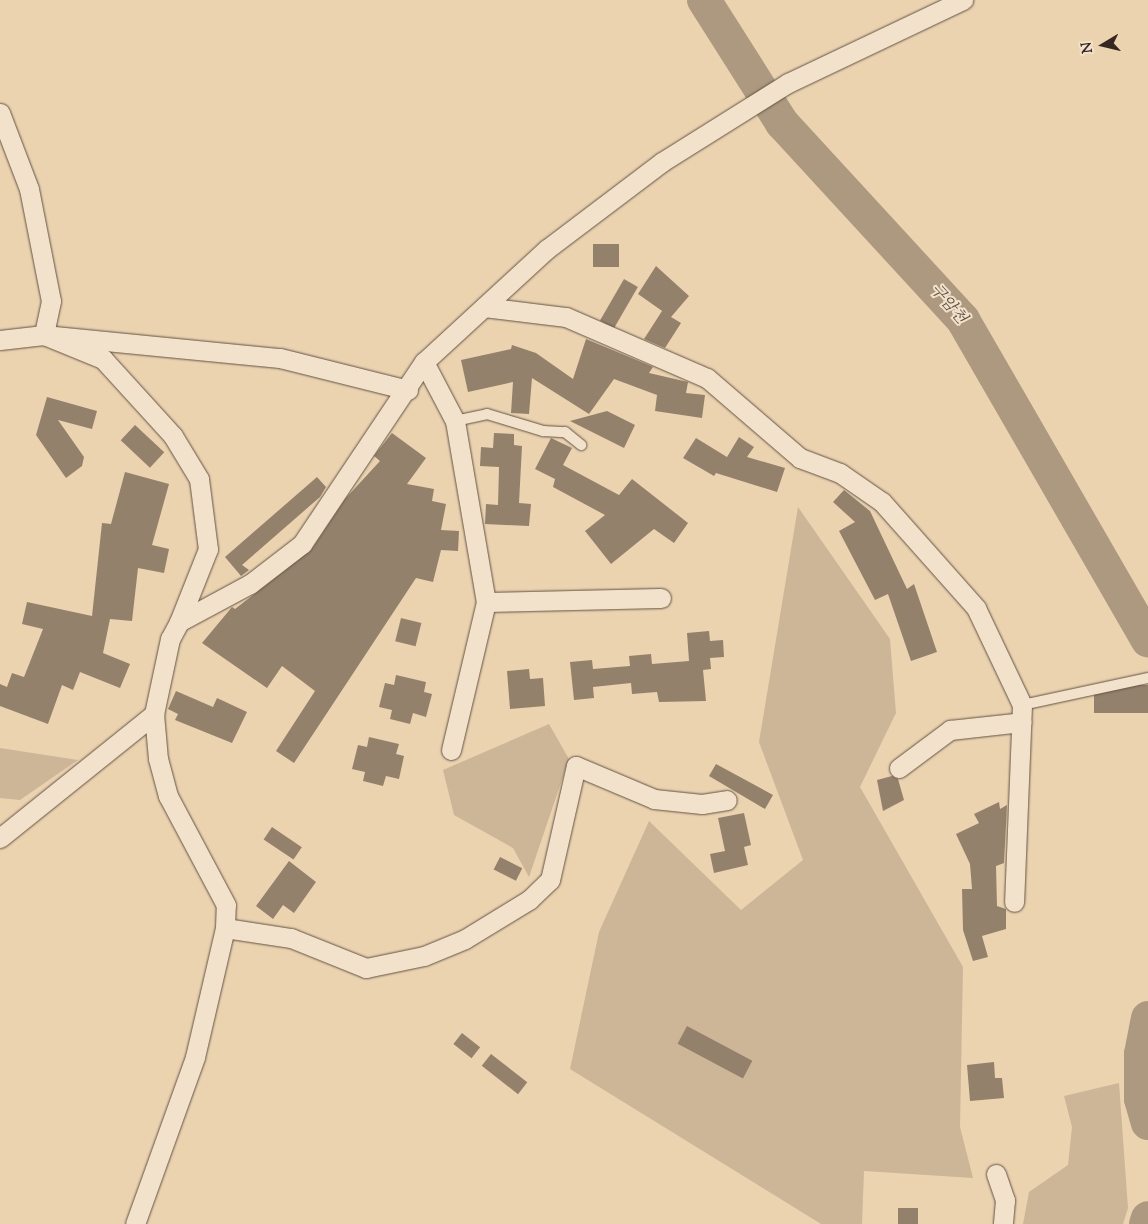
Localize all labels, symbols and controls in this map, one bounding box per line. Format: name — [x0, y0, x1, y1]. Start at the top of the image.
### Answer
north arrow — [1078, 20, 1128, 70]
text: N — [1077, 40, 1099, 54]
water label: 구암천 — [925, 281, 969, 329]

